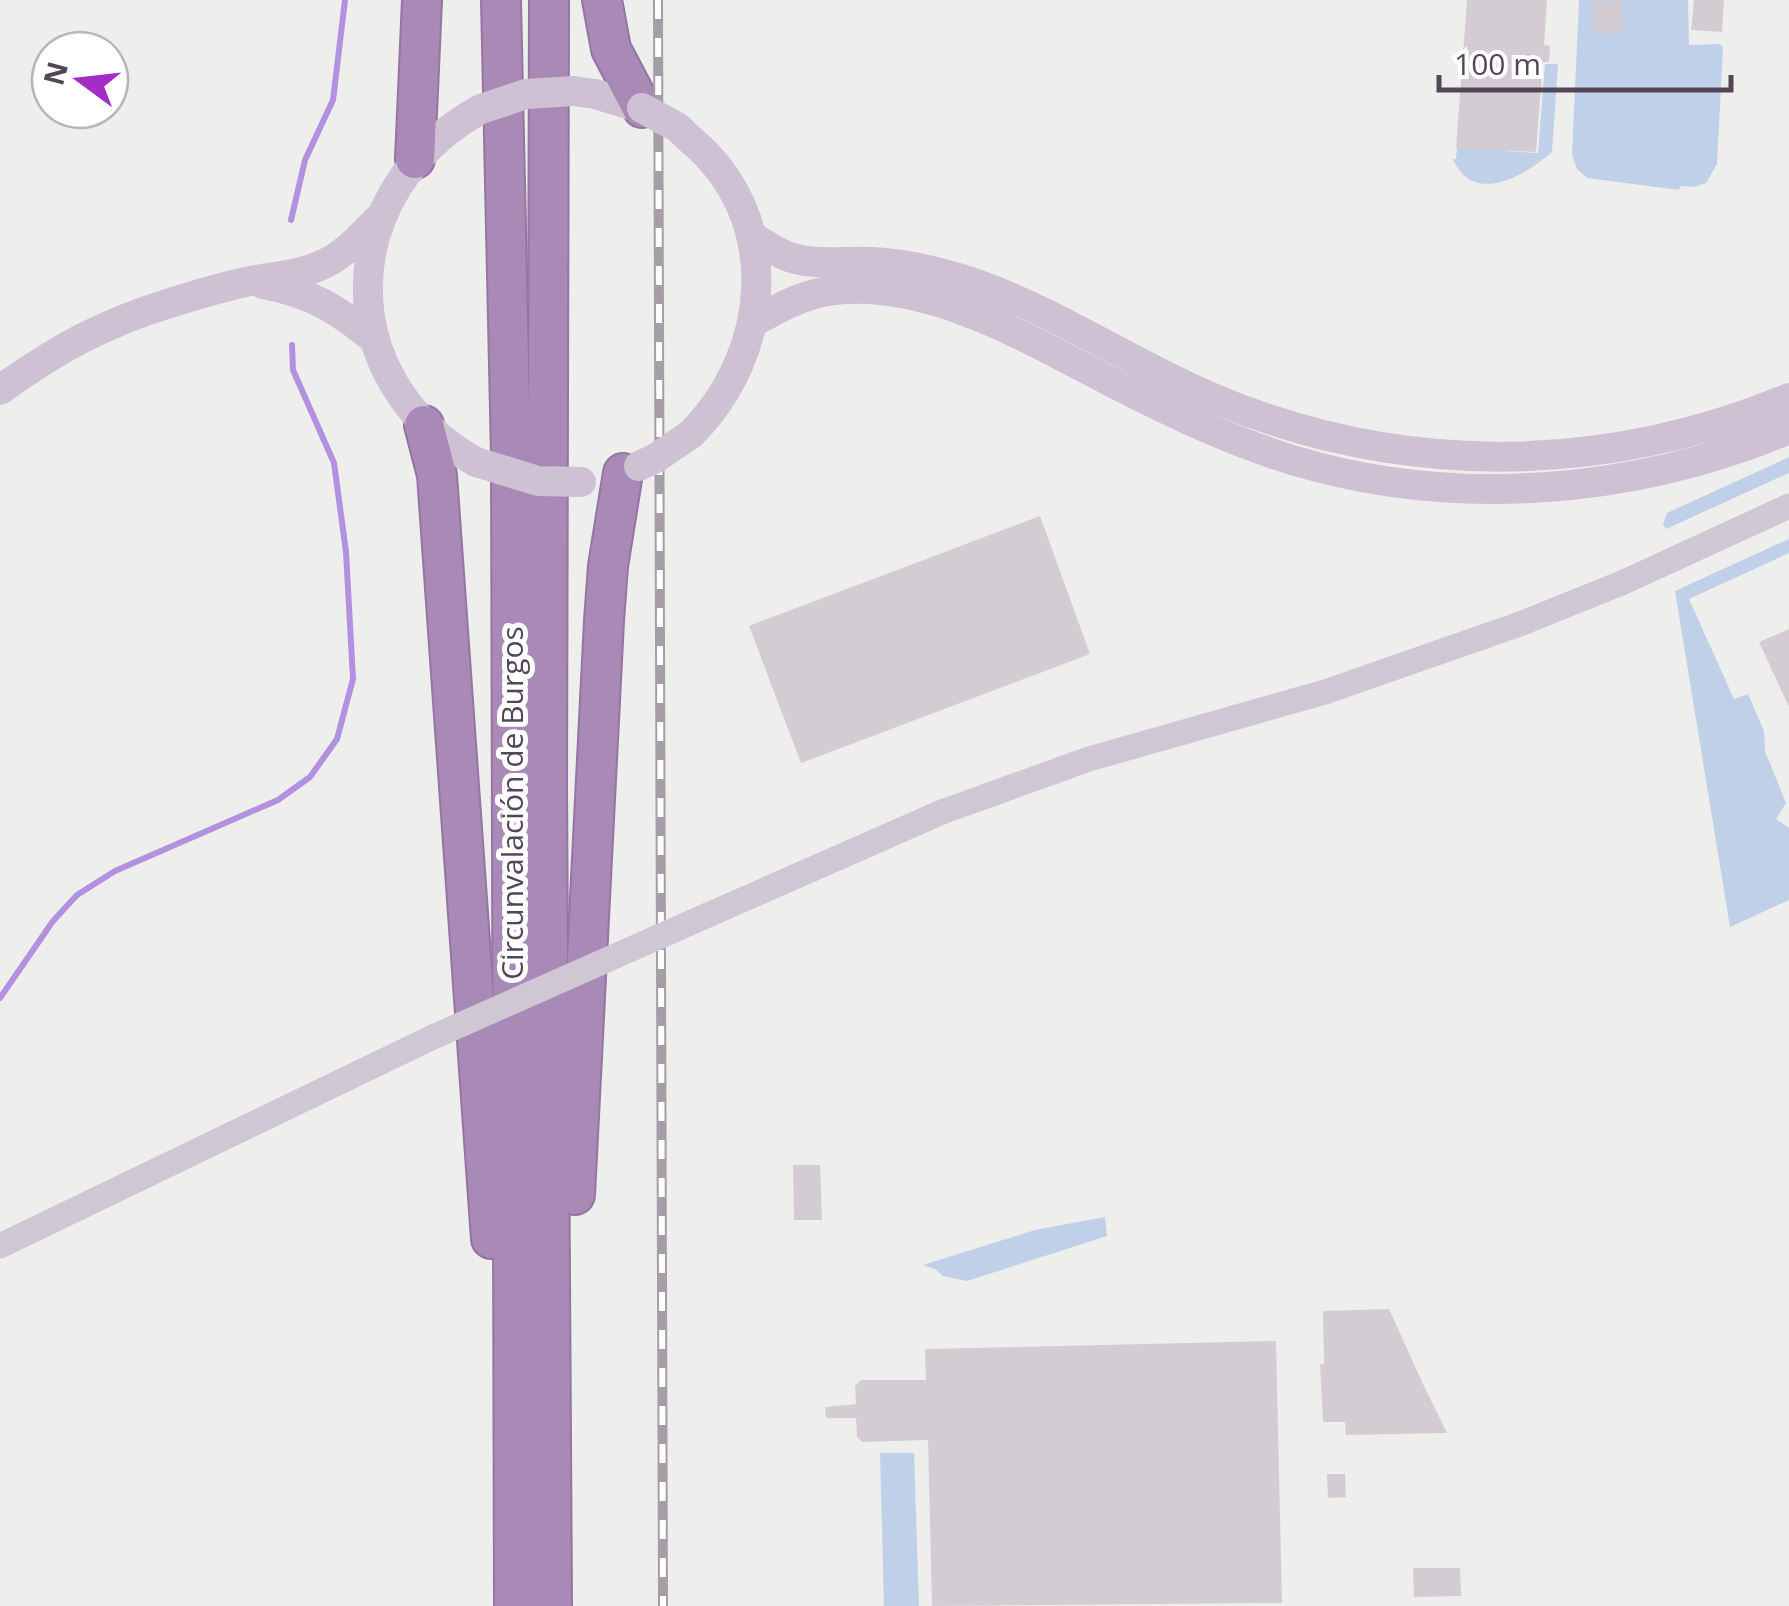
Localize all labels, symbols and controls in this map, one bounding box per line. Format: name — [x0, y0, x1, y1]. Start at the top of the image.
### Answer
north arrow — [30, 30, 130, 130]
scale bar — [1439, 30, 1732, 92]
text: 100 m — [1454, 43, 1541, 84]
text: N — [34, 57, 76, 89]
street label: Circunvalación de Burgos — [491, 626, 532, 980]

